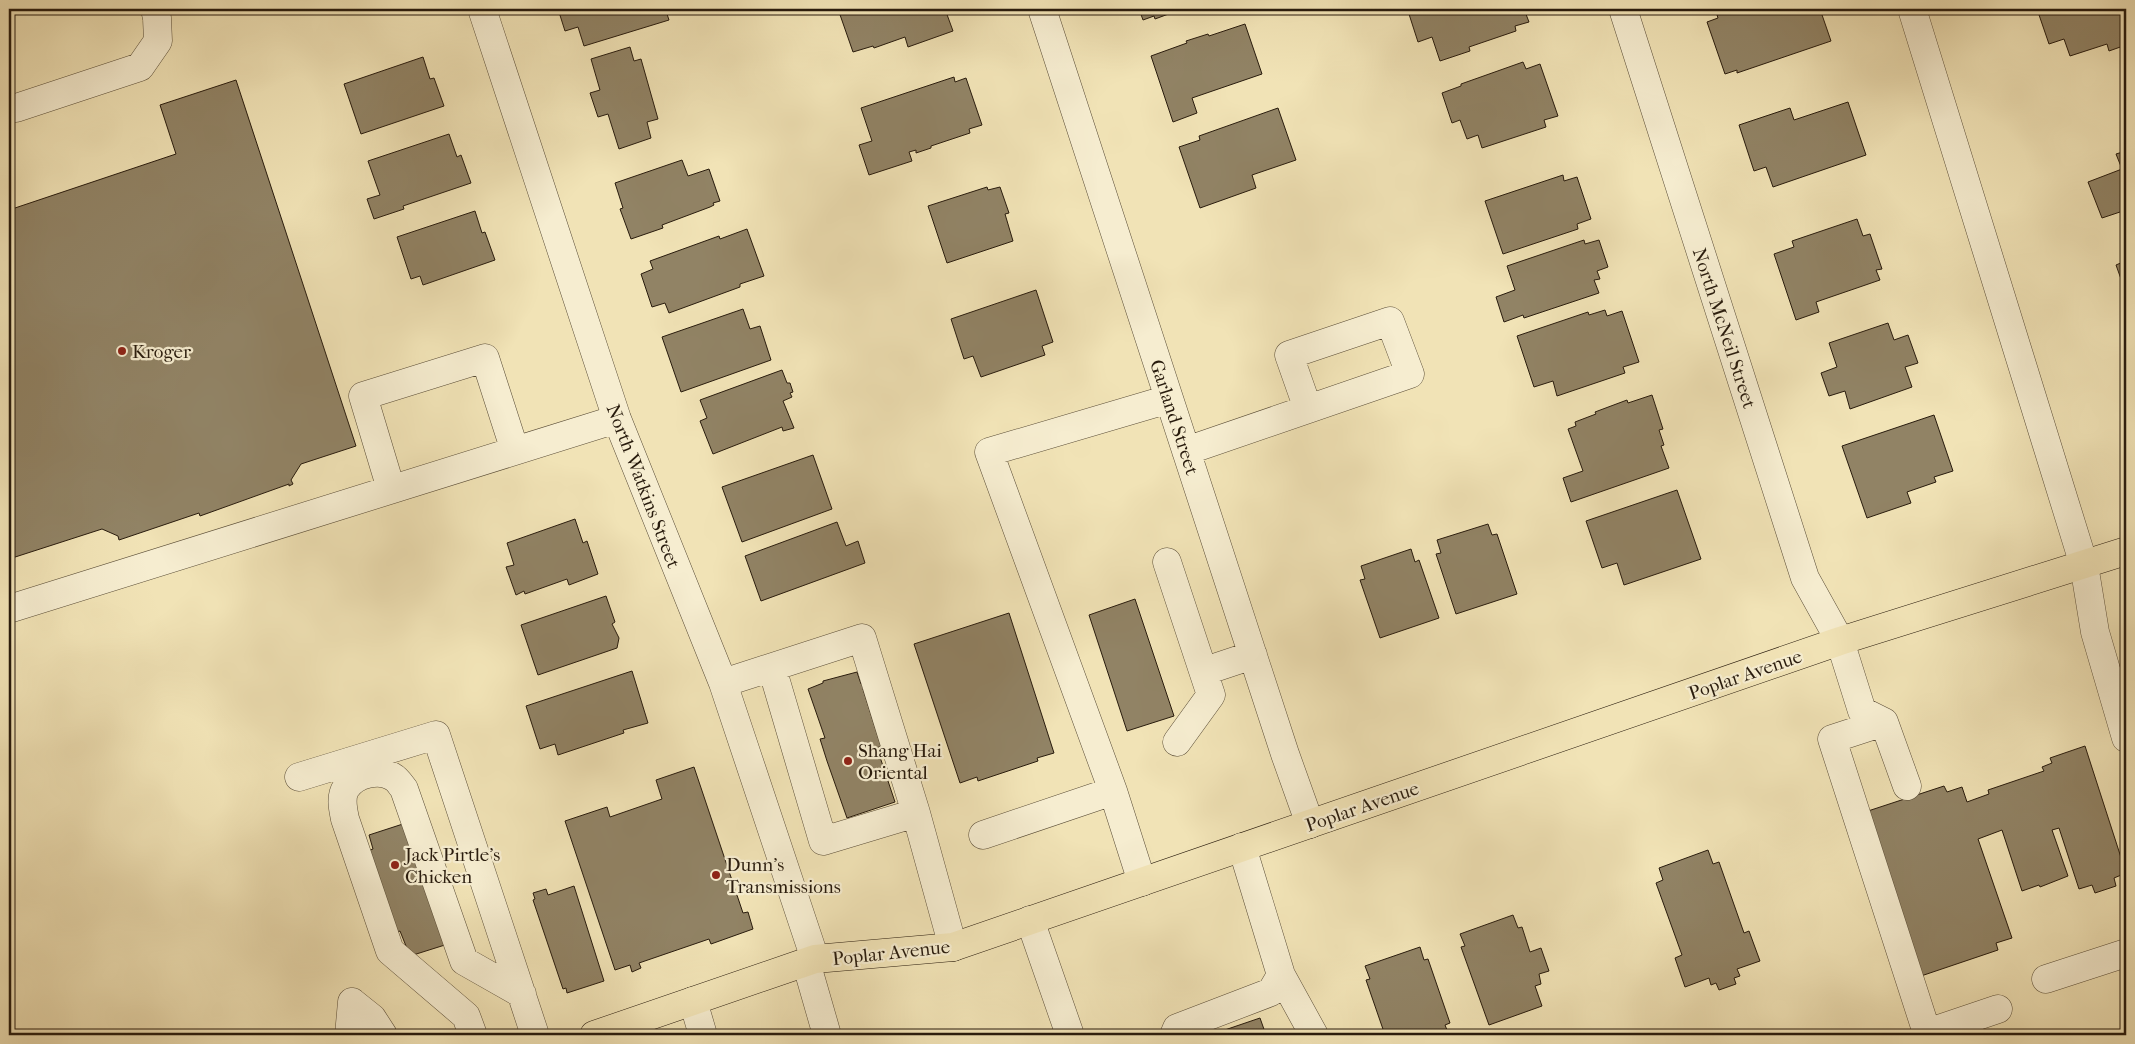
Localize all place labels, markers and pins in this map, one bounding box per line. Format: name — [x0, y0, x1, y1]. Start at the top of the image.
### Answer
place label: Kroger — [132, 341, 192, 363]
marker: Kroger — [116, 345, 128, 357]
place label: Shang Hai Oriental — [858, 740, 942, 784]
marker: Shang Hai Oriental — [842, 755, 854, 767]
place label: Jack Pirtle's Chicken — [403, 844, 500, 888]
place label: Dunn's Transmissions — [726, 854, 841, 898]
marker: Jack Pirtle's Chicken — [389, 859, 401, 871]
marker: Dunn's Transmissions — [710, 869, 722, 881]

